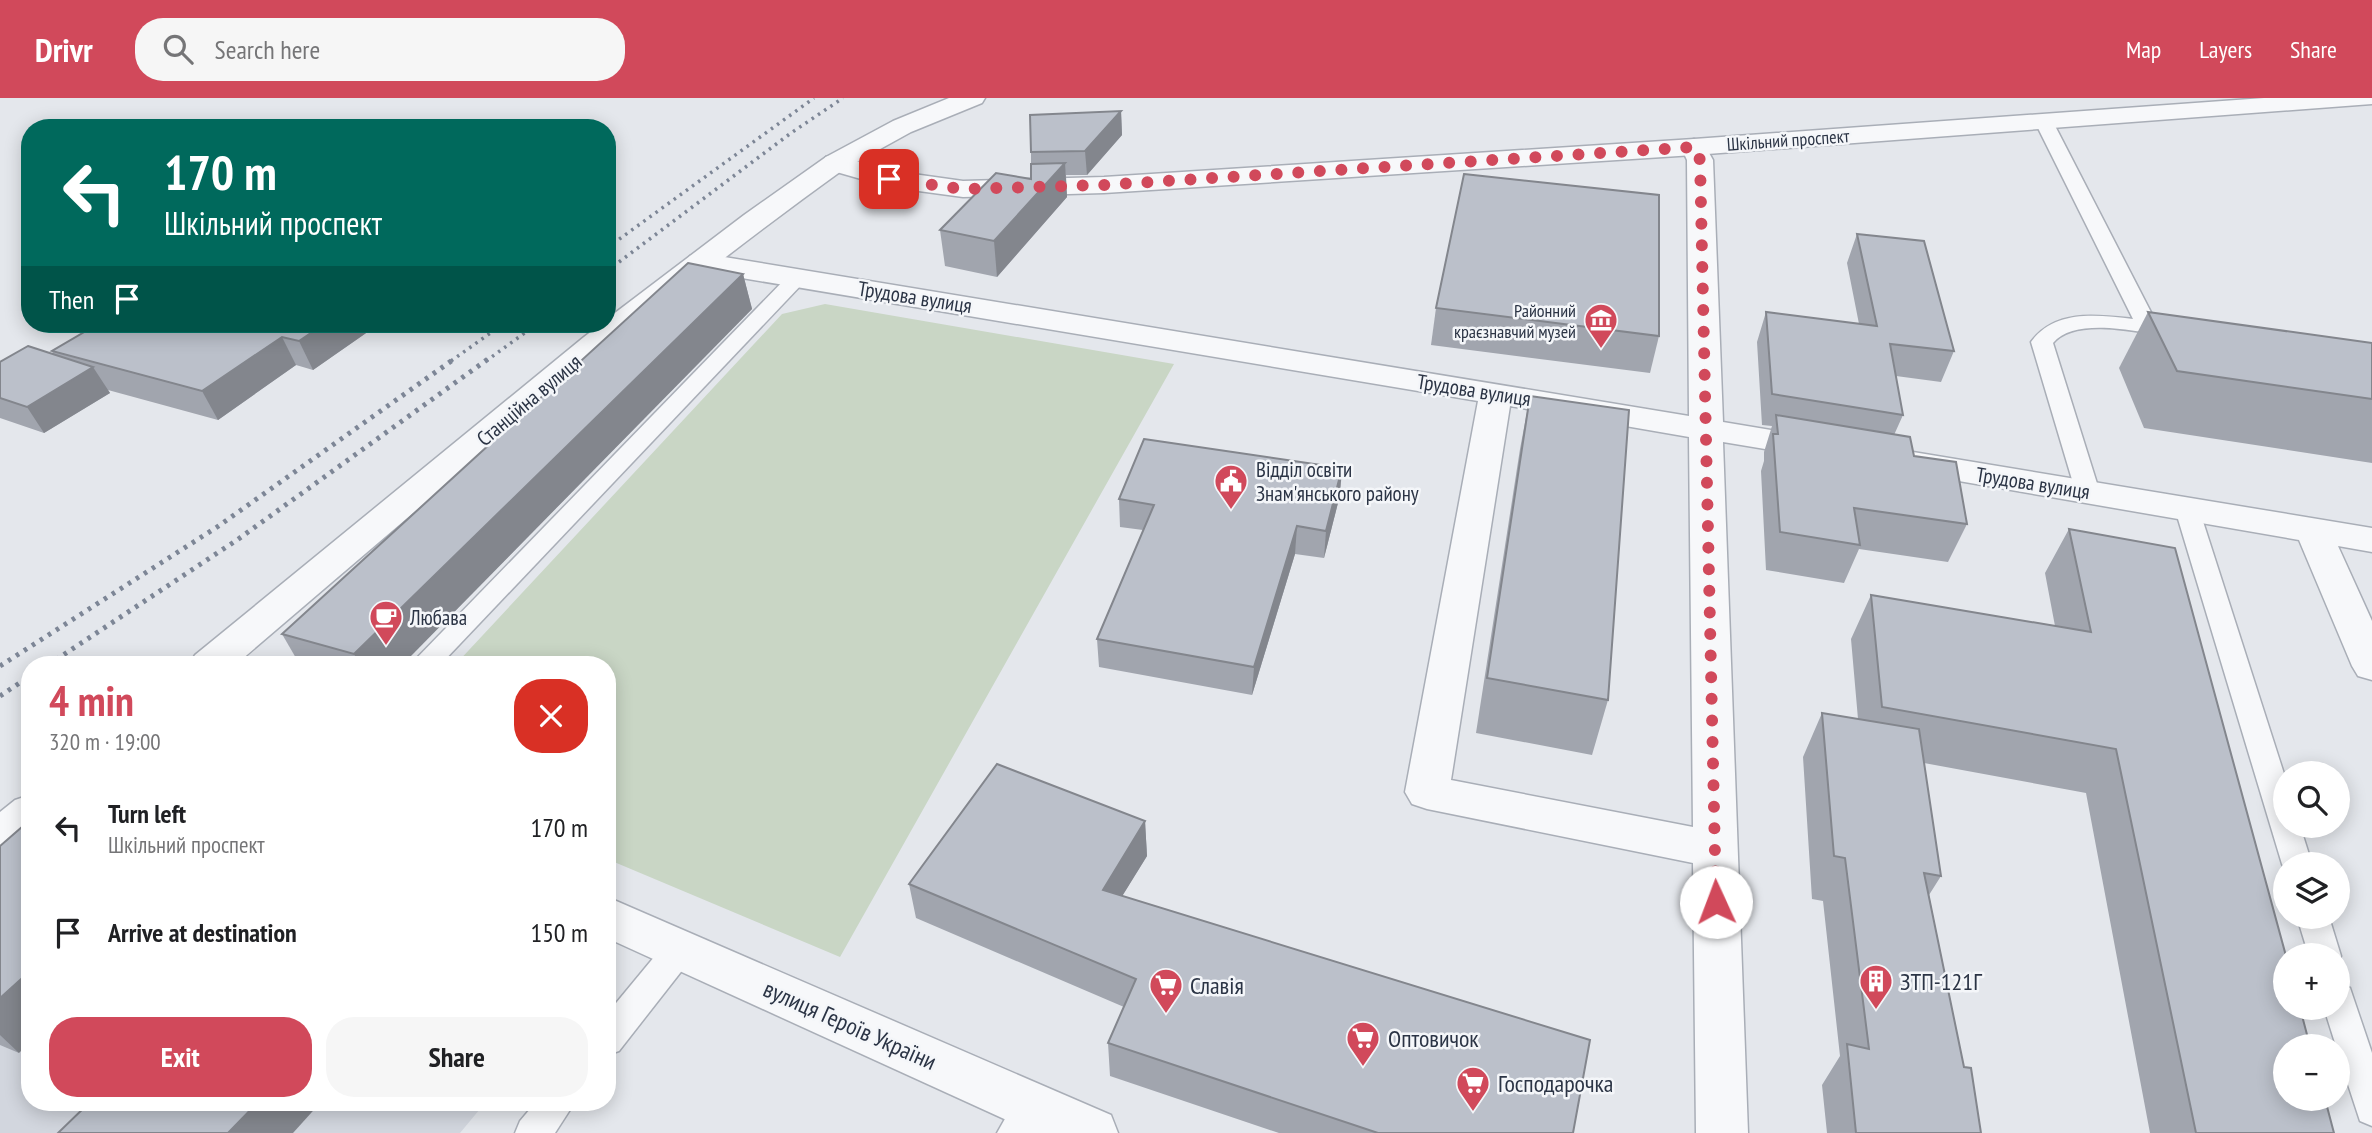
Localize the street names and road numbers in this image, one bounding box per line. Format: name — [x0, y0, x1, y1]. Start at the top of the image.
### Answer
street label: Шкільний проспект — [1726, 124, 1850, 156]
street label: Трудова вулиця — [856, 275, 974, 319]
street label: Станційна вулиця — [471, 348, 587, 452]
street label: Трудова вулиця — [1415, 368, 1533, 412]
street label: Трудова вулиця — [1974, 461, 2092, 505]
street label: вулиця Героїв України — [759, 973, 941, 1077]

